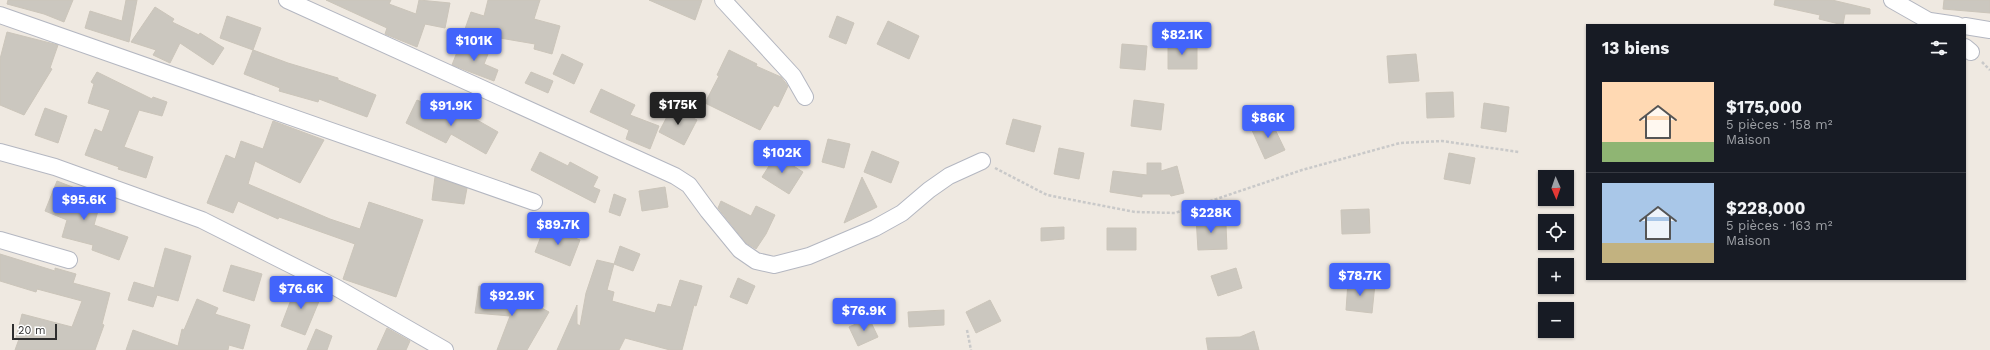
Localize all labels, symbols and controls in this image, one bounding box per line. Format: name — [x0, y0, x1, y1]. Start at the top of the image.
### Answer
pin: $82.1K — [1149, 22, 1215, 56]
text: $82.1K — [1161, 27, 1203, 42]
pin: $101K — [446, 28, 502, 62]
text: $101K — [456, 33, 492, 48]
icon: filters — [1928, 37, 1950, 59]
text: 13 biens — [1602, 38, 1669, 58]
pin: $175K — [650, 92, 706, 126]
pin: $91.9K — [418, 93, 484, 127]
text: $175K — [659, 97, 697, 112]
text: $175,000 — [1726, 97, 1802, 117]
text: $91.9K — [430, 98, 472, 113]
icon: home — [1634, 98, 1682, 146]
pin: $86K — [1244, 105, 1292, 139]
text: $86K — [1251, 110, 1285, 125]
text: 5 pièces · 158 m² — [1726, 117, 1833, 132]
text: Maison — [1726, 132, 1771, 147]
pin: $102K — [754, 140, 810, 174]
text: $102K — [762, 145, 802, 160]
north arrow — [1538, 170, 1574, 206]
map controls — [1538, 170, 1574, 338]
pin: $95.6K — [51, 187, 117, 221]
text: $95.6K — [62, 192, 106, 207]
text: $228,000 — [1726, 198, 1805, 218]
icon: home — [1634, 199, 1682, 247]
pin: $228K — [1183, 200, 1239, 234]
text: $228K — [1191, 205, 1232, 220]
pin: $89.7K — [525, 212, 591, 246]
button: locate — [1538, 214, 1574, 250]
text: $89.7K — [536, 217, 580, 232]
text: 5 pièces · 163 m² — [1726, 218, 1832, 233]
text: Maison — [1726, 233, 1771, 248]
button: + — [1538, 258, 1574, 294]
pin: $78.7K — [1327, 263, 1393, 297]
text: $78.7K — [1338, 268, 1382, 283]
pin: $76.6K — [268, 276, 334, 310]
text: $76.6K — [279, 281, 323, 296]
pin: $92.9K — [479, 283, 545, 317]
text: $92.9K — [490, 288, 534, 303]
pin: $76.9K — [831, 298, 897, 332]
button: − — [1538, 302, 1574, 338]
text: $76.9K — [842, 303, 886, 318]
scale bar — [12, 322, 57, 341]
text: 20 m — [18, 324, 46, 337]

